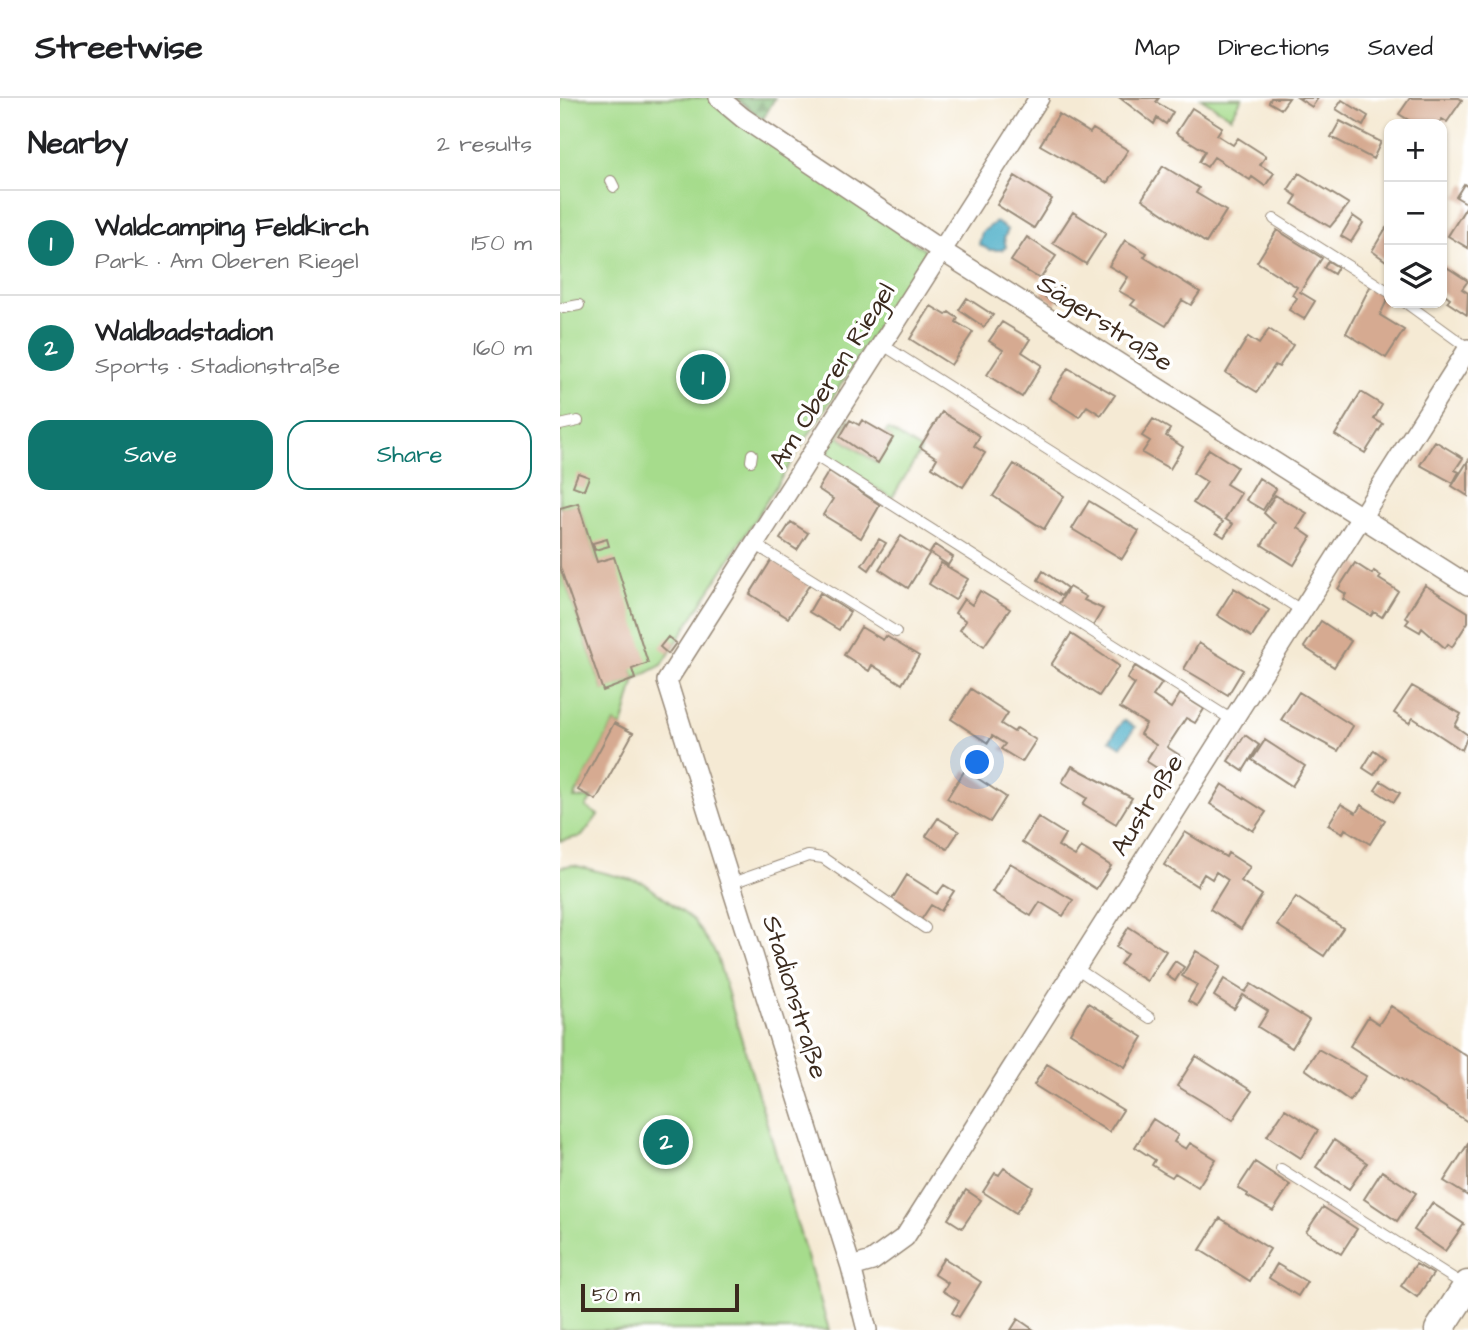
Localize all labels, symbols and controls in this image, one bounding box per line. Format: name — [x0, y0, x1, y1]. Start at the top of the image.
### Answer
text: Streetwise — [35, 25, 203, 71]
text: Map — [1135, 31, 1180, 65]
text: Directions — [1218, 31, 1330, 65]
text: Saved — [1368, 31, 1433, 65]
map controls — [1384, 119, 1447, 308]
button: + — [1384, 119, 1447, 182]
text: Nearby — [28, 123, 128, 165]
text: 2 results — [437, 128, 532, 160]
button: − — [1384, 182, 1447, 245]
text: Waldcamping Feldkirch — [95, 209, 368, 245]
text: 1 — [50, 227, 52, 259]
text: 150 m — [471, 227, 532, 259]
text: Park · Am Oberen Riegel — [95, 245, 359, 277]
button: layers — [1384, 245, 1447, 308]
street label: Sägerstraße — [1029, 266, 1180, 382]
street label: Am Oberen Riegel — [760, 276, 905, 477]
text: Waldbadstadion — [95, 314, 273, 350]
text: 2 — [44, 332, 58, 364]
text: 160 m — [473, 332, 532, 364]
text: Sports · Stadionstraße — [95, 350, 340, 382]
pin: 1 — [680, 351, 726, 403]
button: Save — [28, 420, 273, 490]
button: Share — [287, 420, 532, 490]
your location — [960, 745, 994, 779]
street label: Austraße — [1102, 747, 1192, 863]
street label: Stadionstraße — [753, 911, 837, 1083]
pin: 2 — [643, 1116, 689, 1168]
scale bar — [581, 1281, 738, 1313]
text: 50 m — [592, 1282, 640, 1309]

